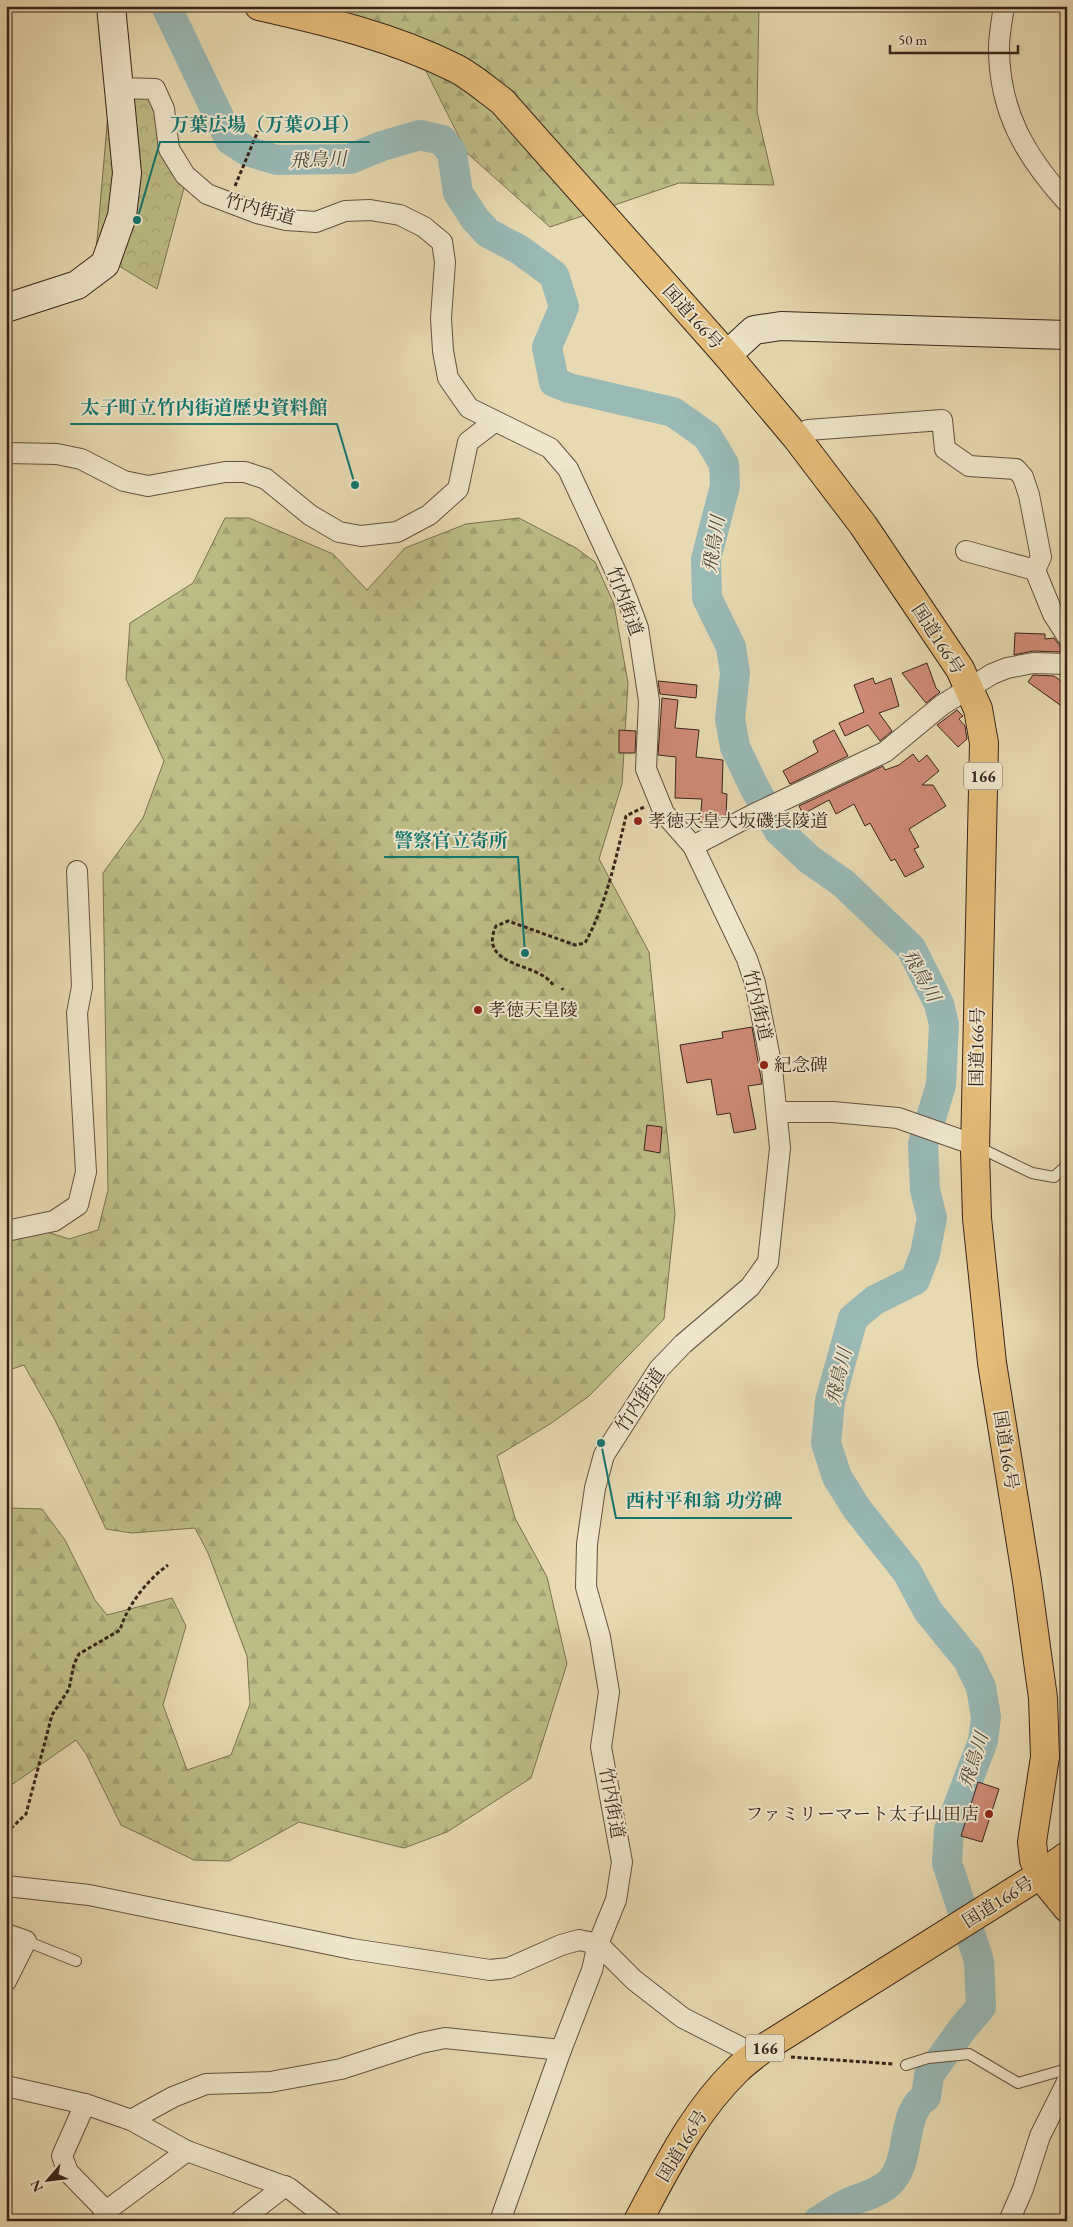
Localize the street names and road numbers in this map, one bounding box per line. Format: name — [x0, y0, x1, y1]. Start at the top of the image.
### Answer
street label: 竹内街道 — [222, 188, 298, 229]
street label: 国道166号 — [658, 279, 729, 354]
street label: 竹内街道 — [602, 563, 649, 639]
street label: 国道166号 — [907, 599, 970, 679]
road number: 166 — [964, 762, 1002, 789]
street label: 竹内街道 — [739, 967, 778, 1043]
street label: 国道166号 — [964, 1007, 989, 1087]
street label: 竹内街道 — [610, 1363, 669, 1436]
street label: 国道166号 — [989, 1409, 1024, 1491]
street label: 竹内街道 — [595, 1765, 630, 1840]
street label: 国道166号 — [958, 1871, 1038, 1933]
road number: 166 — [746, 2035, 784, 2062]
street label: 国道166号 — [651, 2106, 712, 2186]

